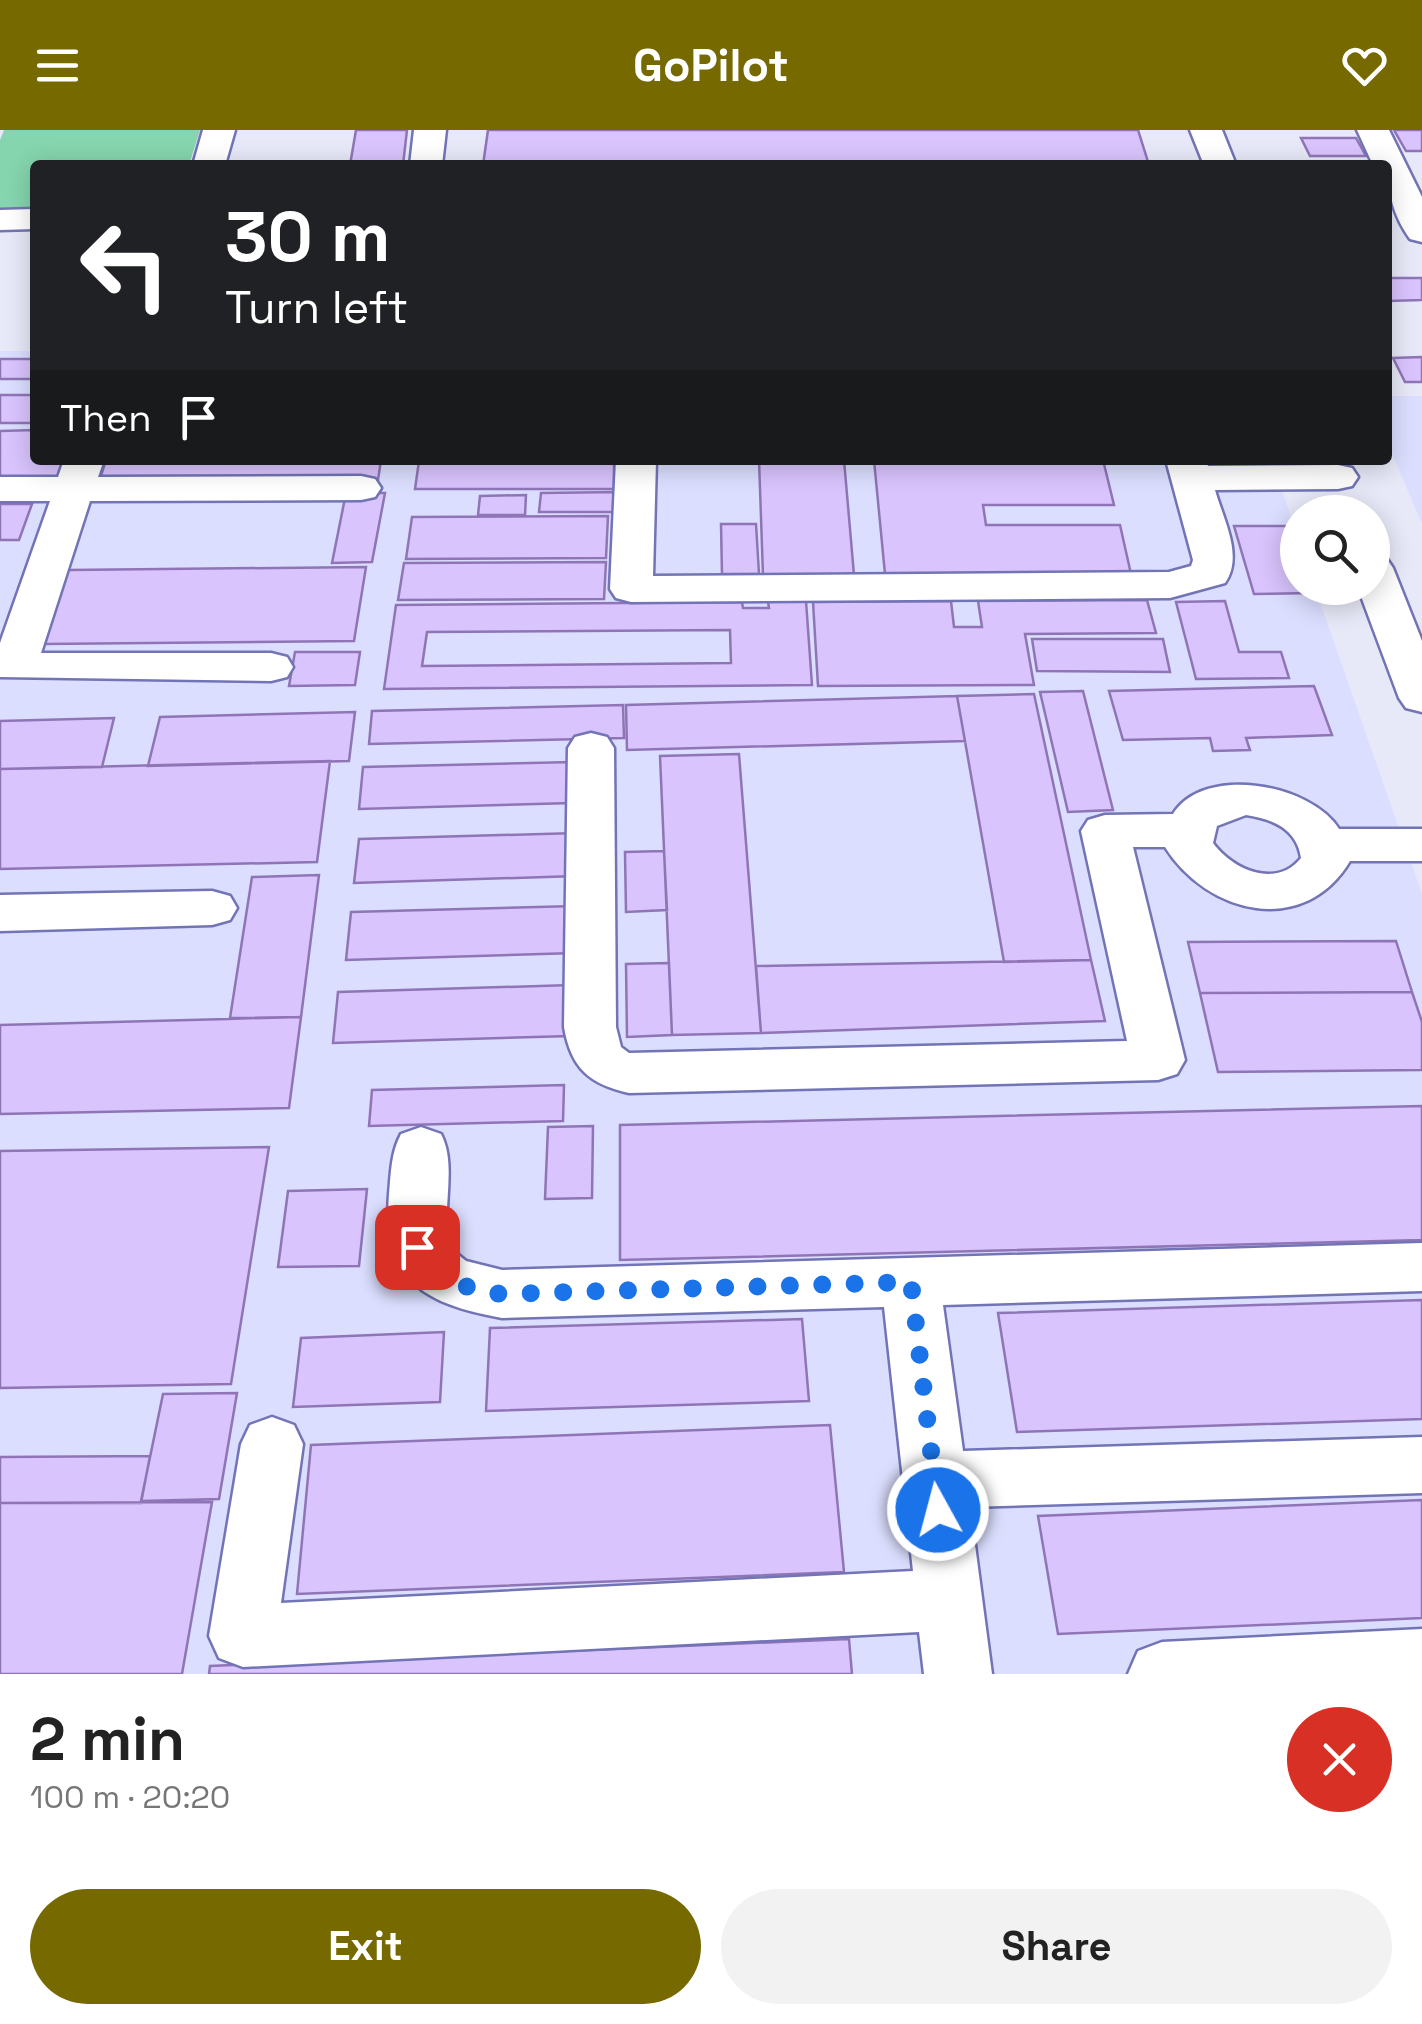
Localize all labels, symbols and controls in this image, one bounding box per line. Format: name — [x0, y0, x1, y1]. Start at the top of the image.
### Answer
text: GoPilot — [633, 37, 789, 94]
icon: menu — [30, 38, 85, 93]
icon: heart — [1337, 38, 1392, 93]
text: 30 m — [225, 192, 390, 281]
icon: left — [60, 200, 190, 330]
text: Turn left — [225, 279, 408, 336]
icon: arrive — [171, 390, 226, 445]
text: Then — [60, 394, 151, 442]
map controls — [1280, 495, 1390, 605]
button: search — [1280, 495, 1390, 605]
pin — [375, 1205, 460, 1290]
icon: arrive — [390, 1220, 445, 1275]
position arrow — [886, 1458, 990, 1562]
text: 2 min — [30, 1701, 185, 1778]
button: close — [1287, 1707, 1392, 1812]
text: 100 m · 20:20 — [30, 1777, 230, 1817]
button: Exit — [30, 1889, 701, 2004]
button: Share — [721, 1889, 1392, 2004]

